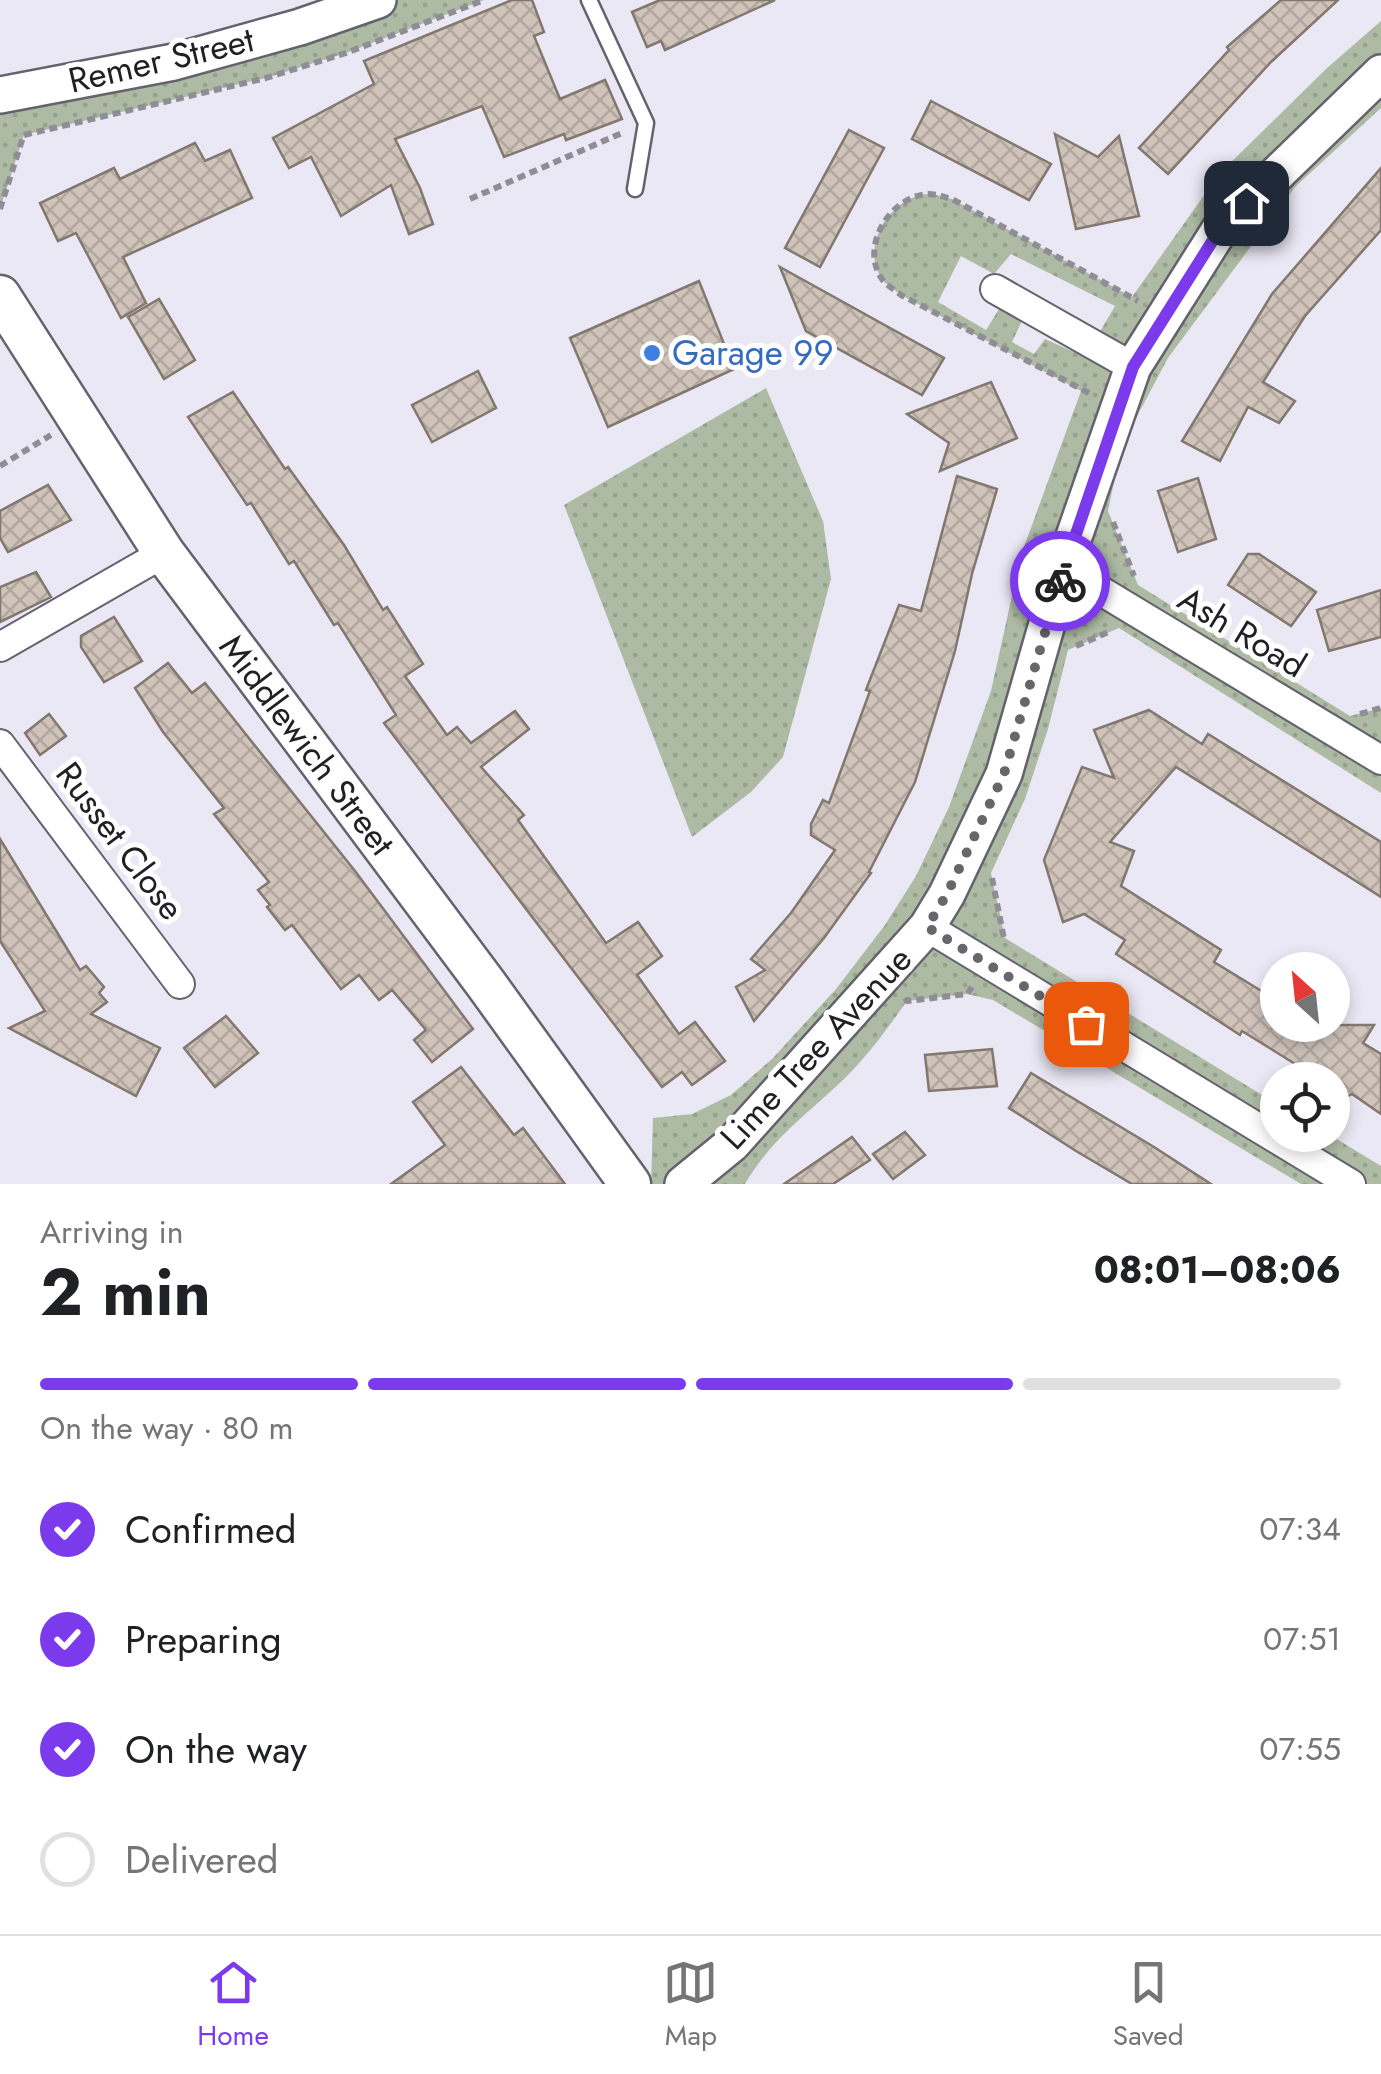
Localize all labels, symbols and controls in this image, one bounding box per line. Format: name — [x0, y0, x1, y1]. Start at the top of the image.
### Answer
street label: Remer Street — [63, 14, 259, 106]
pin — [1204, 161, 1289, 246]
icon: home — [1219, 176, 1274, 231]
place label: Garage 99 — [672, 328, 834, 378]
marker: Garage 99 — [641, 342, 663, 364]
courier — [1010, 531, 1110, 631]
icon: bike — [1033, 554, 1088, 609]
street label: Ash Road — [1168, 574, 1316, 690]
street label: Middlewich Street — [207, 624, 407, 866]
street label: Russet Close — [44, 752, 196, 930]
street label: Lime Tree Avenue — [709, 935, 923, 1161]
north arrow — [1260, 952, 1350, 1042]
map controls — [1260, 952, 1350, 1152]
pin — [1044, 982, 1129, 1067]
icon: bag — [1059, 997, 1114, 1052]
button: locate — [1260, 1062, 1350, 1152]
text: Arriving in — [40, 1209, 184, 1255]
text: 08:01–08:06 — [1094, 1242, 1341, 1297]
text: 2 min — [40, 1245, 211, 1339]
text: On the way · 80 m — [40, 1405, 293, 1451]
icon: check — [40, 1502, 95, 1557]
text: Confirmed — [125, 1502, 296, 1557]
text: 07:34 — [1259, 1506, 1341, 1552]
icon: check — [40, 1612, 95, 1667]
text: Preparing — [125, 1612, 282, 1667]
text: 07:51 — [1263, 1616, 1341, 1662]
icon: check — [40, 1722, 95, 1777]
text: On the way — [125, 1722, 307, 1777]
text: 07:55 — [1259, 1726, 1341, 1772]
text: Delivered — [125, 1832, 278, 1887]
tab: Home — [197, 1955, 269, 2056]
tab: Map — [663, 1955, 718, 2056]
tab: Saved — [1113, 1955, 1184, 2056]

